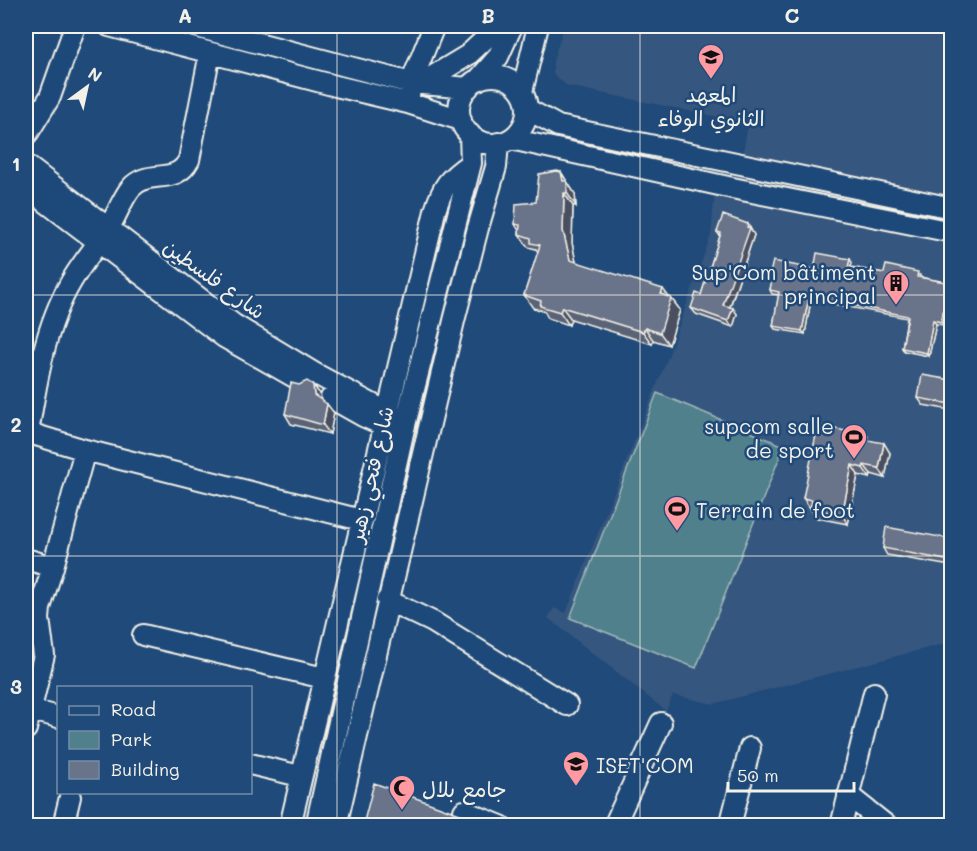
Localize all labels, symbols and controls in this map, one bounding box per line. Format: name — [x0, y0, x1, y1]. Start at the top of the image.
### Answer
text: A — [178, 2, 192, 28]
text: B — [481, 2, 495, 28]
text: C — [785, 2, 800, 28]
school or university icon: المعهد الثانوي الوفاء — [696, 42, 726, 80]
north arrow — [57, 57, 117, 117]
text: N — [85, 62, 106, 86]
place label: المعهد الثانوي الوفاء — [657, 80, 765, 134]
text: 1 — [12, 150, 20, 176]
street label: شارع فلسطين — [157, 232, 271, 327]
place label: Sup'Com bâtiment principal — [691, 258, 876, 309]
building icon: Sup'Com bâtiment principal — [881, 268, 911, 306]
street label: شارع فتحي زهير — [341, 403, 406, 548]
text: 2 — [10, 411, 22, 437]
place label: supcom salle de sport — [704, 412, 834, 463]
sports icon: supcom salle de sport — [839, 422, 869, 460]
sports icon: Terrain de foot — [662, 494, 692, 532]
place label: Terrain de foot — [696, 496, 855, 523]
text: 3 — [10, 673, 22, 699]
legend — [57, 686, 252, 794]
text: Road — [111, 697, 156, 721]
text: Park — [111, 727, 152, 751]
school or university icon: ISET'COM — [561, 749, 591, 787]
place label: ISET'COM — [596, 751, 694, 778]
scale bar — [728, 755, 854, 793]
text: Building — [111, 757, 179, 781]
text: 50 m — [737, 763, 779, 787]
mosque icon: جامع بلال — [387, 773, 417, 811]
place label: جامع بلال — [422, 775, 507, 805]

